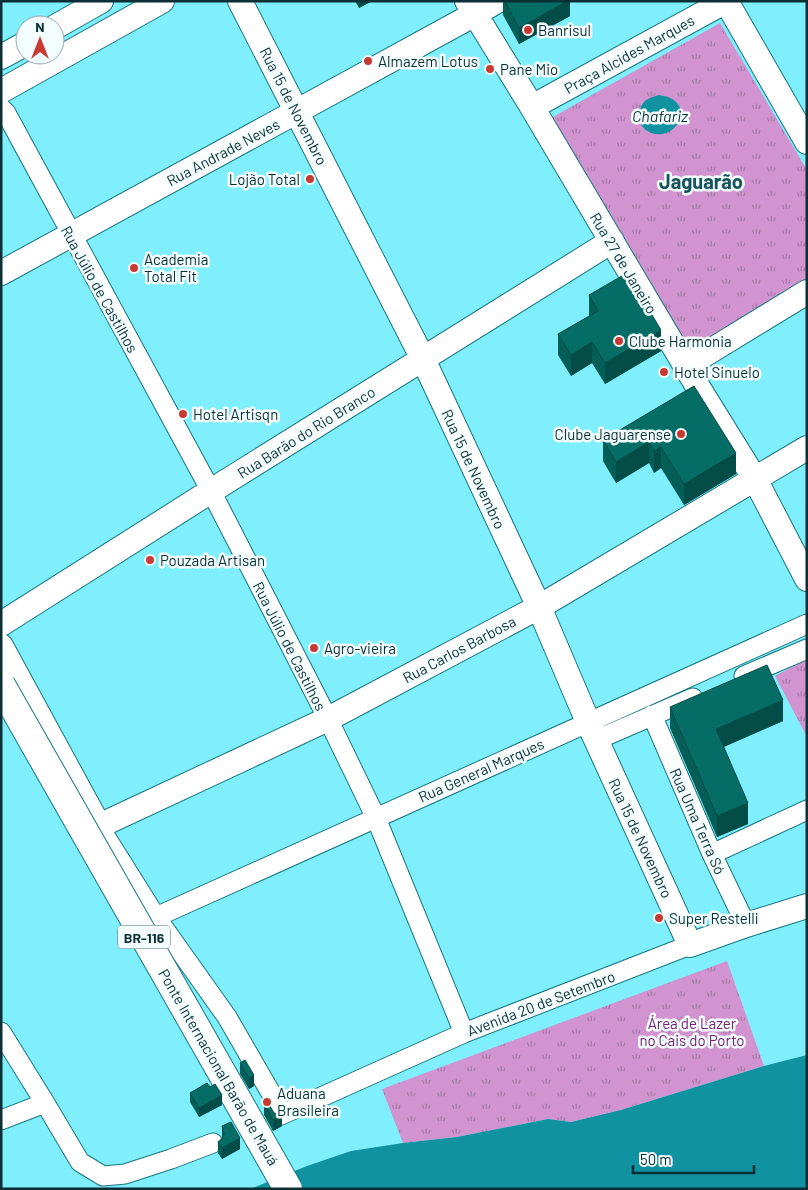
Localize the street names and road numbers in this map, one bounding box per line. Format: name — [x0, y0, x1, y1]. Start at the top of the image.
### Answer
street label: Praça Alcides Marques — [561, 11, 697, 97]
street label: Rua 15 de Novembro — [256, 44, 332, 168]
street label: Rua Andrade Neves — [163, 115, 283, 189]
street label: Rua 27 de Janeiro — [587, 209, 661, 317]
street label: Rua Júlio de Castilhos — [58, 222, 142, 356]
street label: Rua Barão do Rio Branco — [234, 382, 378, 482]
street label: Rua 15 de Novembro — [438, 406, 510, 532]
street label: Rua Júlio de Castilhos — [250, 579, 330, 713]
street label: Rua Carlos Barbosa — [399, 612, 519, 686]
street label: Rua General Marques — [415, 734, 547, 806]
street label: Rua Uma Terra Só — [666, 765, 730, 877]
street label: Rua 15 de Novembro — [605, 775, 677, 901]
road number: BR-116 — [118, 926, 170, 949]
street label: Ponte Internacional Barão de Mauá — [155, 966, 283, 1168]
street label: Avenida 20 de Setembro — [464, 966, 618, 1040]

